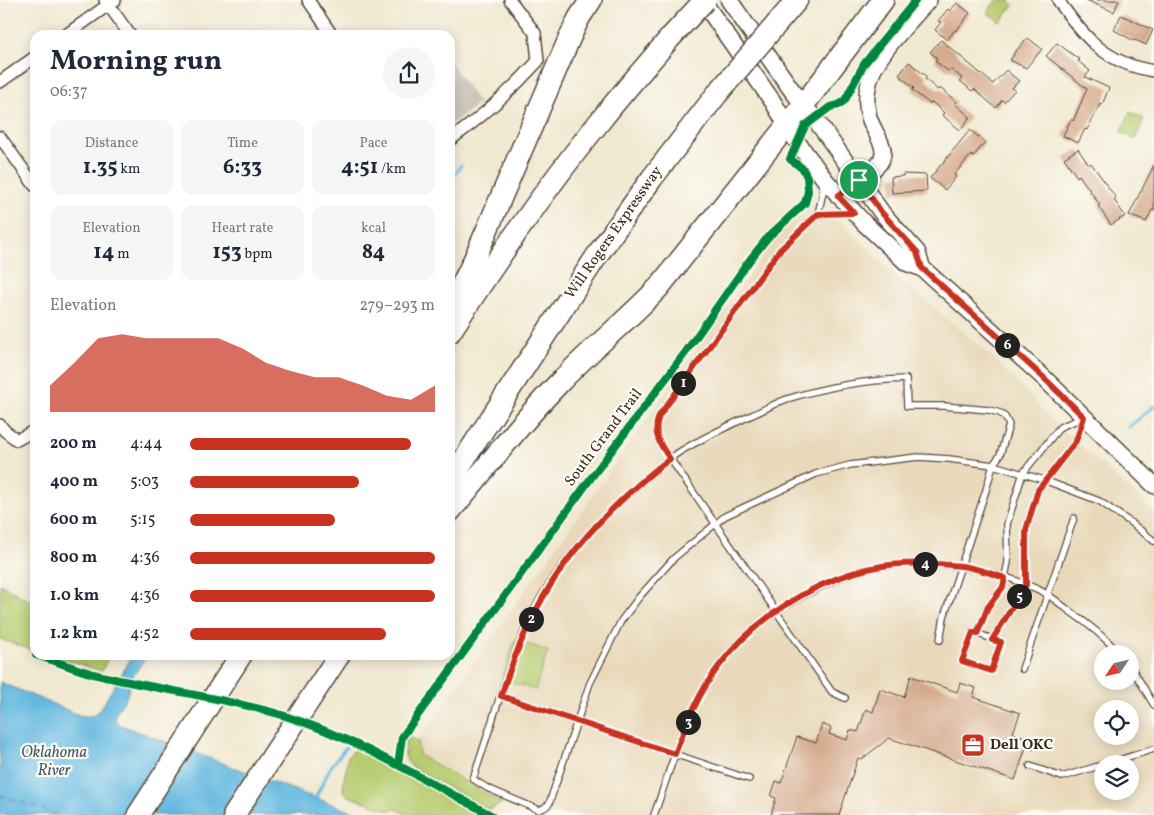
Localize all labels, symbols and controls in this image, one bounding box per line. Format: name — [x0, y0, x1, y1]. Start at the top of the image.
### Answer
text: Morning run — [50, 42, 222, 81]
button: share — [383, 47, 435, 99]
text: 06:37 — [50, 81, 88, 103]
text: Distance — [85, 134, 138, 153]
text: Time — [227, 134, 258, 153]
text: Pace — [360, 134, 388, 153]
text: 1.35 — [83, 153, 118, 182]
text: 6:33 — [223, 153, 262, 182]
text: 4:51 — [341, 153, 378, 182]
pin — [838, 159, 880, 201]
text: km — [118, 160, 140, 179]
text: /km — [378, 160, 406, 179]
street label: Will Rogers Expressway — [560, 162, 668, 304]
icon: arrive — [845, 166, 873, 194]
text: Elevation — [82, 219, 141, 238]
text: Heart rate — [212, 219, 273, 238]
text: kcal — [361, 219, 386, 238]
text: 14 — [93, 238, 114, 267]
text: 153 — [212, 238, 242, 267]
text: 84 — [362, 238, 385, 267]
text: m — [114, 245, 130, 264]
text: bpm — [242, 245, 273, 264]
text: Elevation — [50, 295, 117, 317]
text: 279–293 m — [359, 295, 435, 317]
pin: 6 — [994, 332, 1020, 358]
text: 6 — [1004, 336, 1011, 355]
pin: 1 — [670, 370, 696, 396]
text: 1 — [681, 374, 686, 393]
street label: South Grand Trail — [560, 385, 648, 491]
text: 200 m — [50, 433, 97, 455]
text: 4:44 — [130, 433, 162, 455]
text: 400 m — [50, 471, 98, 493]
text: 5:03 — [130, 471, 159, 493]
text: 600 m — [50, 509, 97, 531]
text: 5:15 — [130, 509, 155, 531]
text: 800 m — [50, 547, 97, 569]
text: 4:36 — [130, 547, 160, 569]
pin: 4 — [912, 552, 938, 576]
text: 4 — [921, 555, 930, 574]
pin: 5 — [1006, 584, 1032, 608]
text: 1.0 km — [50, 585, 99, 607]
text: 4:36 — [130, 585, 160, 607]
text: 5 — [1016, 587, 1023, 606]
pin: 2 — [518, 606, 544, 632]
text: 2 — [528, 610, 535, 629]
text: 1.2 km — [50, 623, 98, 645]
text: 4:52 — [130, 623, 160, 645]
north arrow — [1094, 645, 1139, 690]
map controls — [1094, 645, 1139, 800]
button: locate — [1094, 700, 1139, 745]
pin: 3 — [676, 710, 700, 734]
text: 3 — [685, 713, 692, 732]
office icon: Dell OKC — [960, 732, 986, 758]
place label: Dell OKC — [990, 735, 1053, 756]
water label: Oklahoma River — [21, 742, 87, 782]
button: layers — [1094, 755, 1139, 800]

